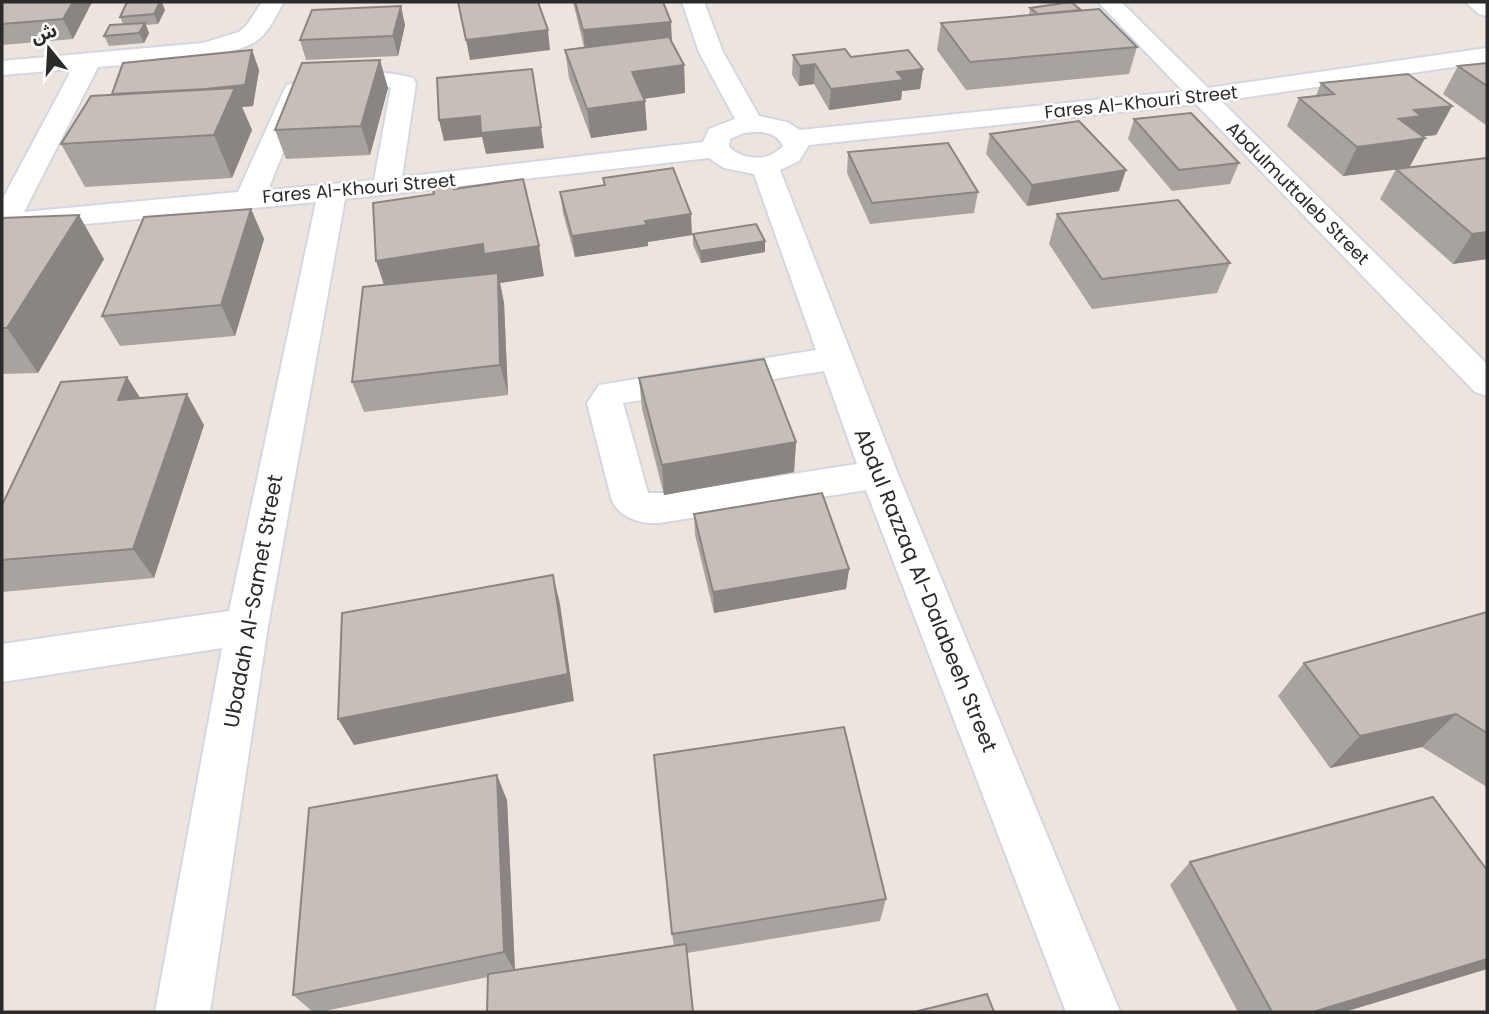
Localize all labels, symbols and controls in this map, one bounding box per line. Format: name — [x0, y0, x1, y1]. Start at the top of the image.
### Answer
north arrow — [14, 14, 84, 84]
text: ش — [27, 16, 60, 50]
street label: Fares Al-Khouri Street — [1043, 79, 1239, 125]
street label: Abdulmuttaleb Street — [1221, 116, 1375, 270]
street label: Fares Al-Khouri Street — [261, 167, 457, 209]
street label: Abdul Razzaq Al-Dalabeeh Street — [848, 424, 1004, 756]
street label: Ubadah Al-Samet Street — [216, 472, 290, 730]

